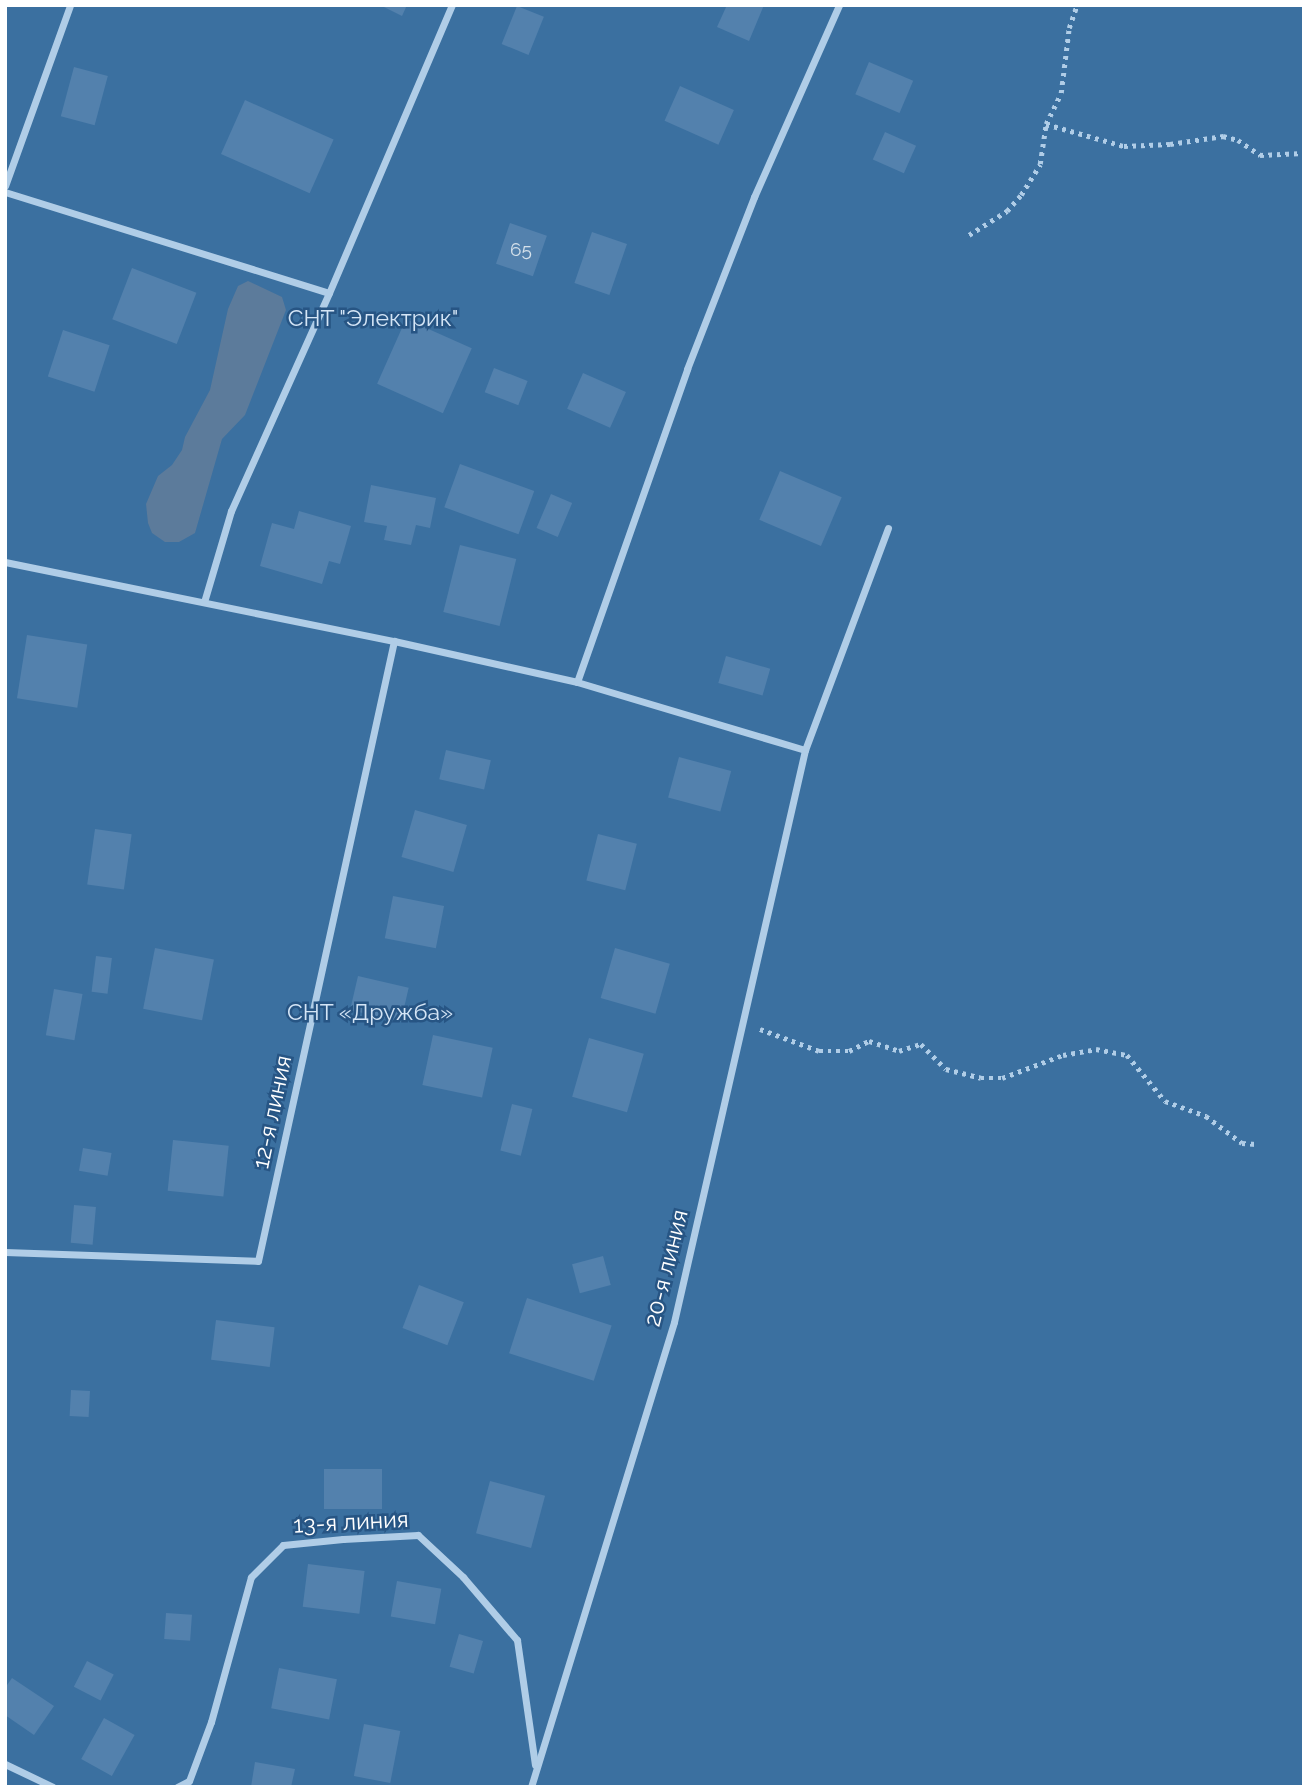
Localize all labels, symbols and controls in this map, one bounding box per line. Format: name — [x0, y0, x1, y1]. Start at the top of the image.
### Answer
house number: 65 — [510, 239, 532, 261]
park label: СНТ "Электрик" — [287, 304, 459, 332]
park label: СНТ «Дружба» — [287, 998, 453, 1026]
street label: 12-я линия — [247, 1053, 297, 1171]
street label: 20-я линия — [638, 1207, 694, 1329]
street label: 13-я линия — [293, 1505, 409, 1539]

